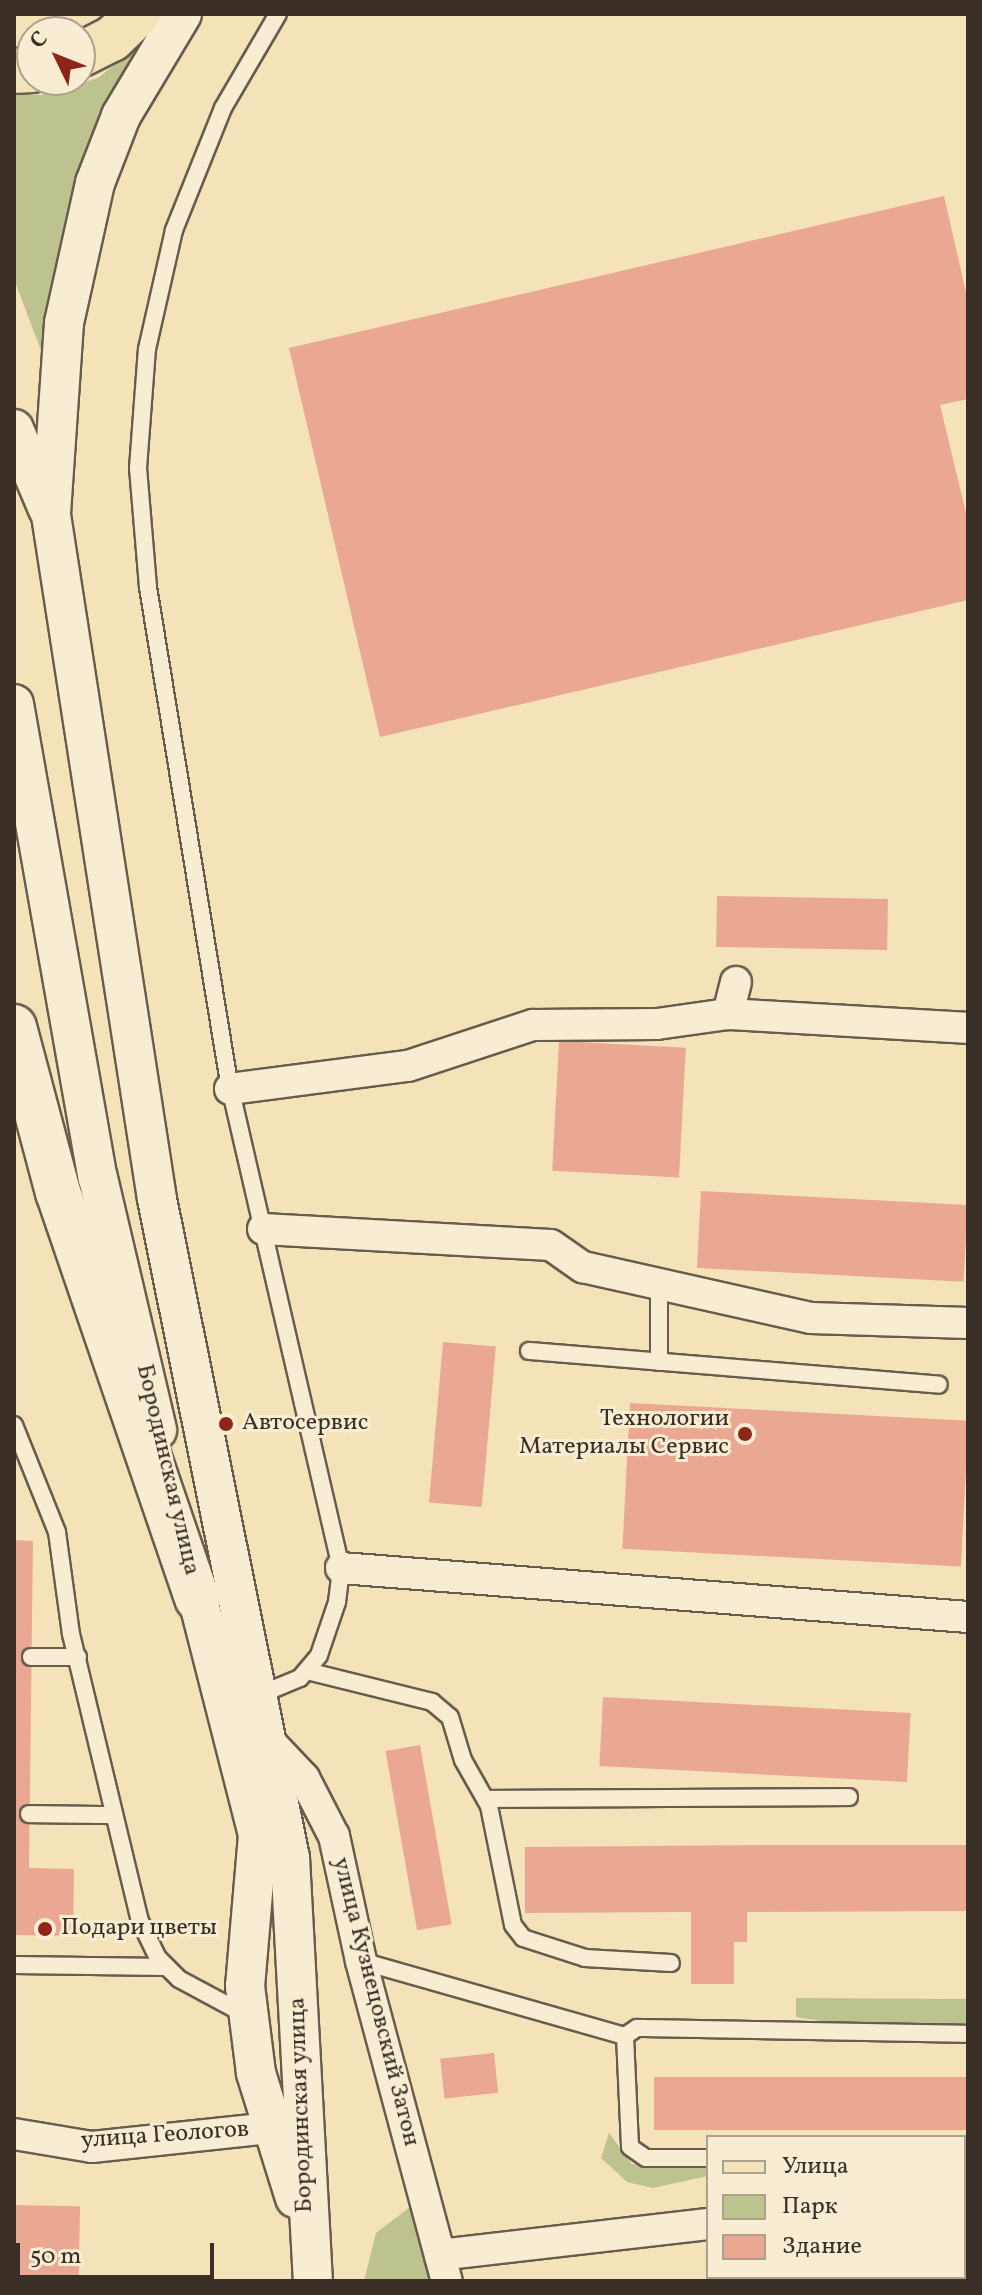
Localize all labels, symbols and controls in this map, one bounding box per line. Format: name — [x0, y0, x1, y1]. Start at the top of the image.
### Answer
north arrow — [16, 16, 96, 96]
text: С — [23, 25, 56, 56]
street label: Бородинская улица — [129, 1361, 205, 1579]
place label: Технологии Материалы Сервис — [519, 1406, 729, 1462]
place label: Автосервис — [242, 1410, 368, 1438]
marker: Автосервис — [217, 1415, 235, 1433]
marker: Технологии Материалы Сервис — [736, 1425, 754, 1443]
street label: улица Кузнецовский Затон — [325, 1854, 425, 2150]
place label: Подари цветы — [61, 1915, 217, 1943]
marker: Подари цветы — [36, 1920, 54, 1938]
street label: Бородинская улица — [284, 1996, 320, 2214]
street label: улица Геологов — [80, 2116, 250, 2156]
legend — [706, 2135, 966, 2279]
text: Улица — [782, 2150, 849, 2184]
text: Парк — [782, 2190, 838, 2224]
scale bar — [20, 2227, 218, 2277]
text: Здание — [782, 2230, 862, 2264]
text: 50 m — [30, 2240, 82, 2274]

